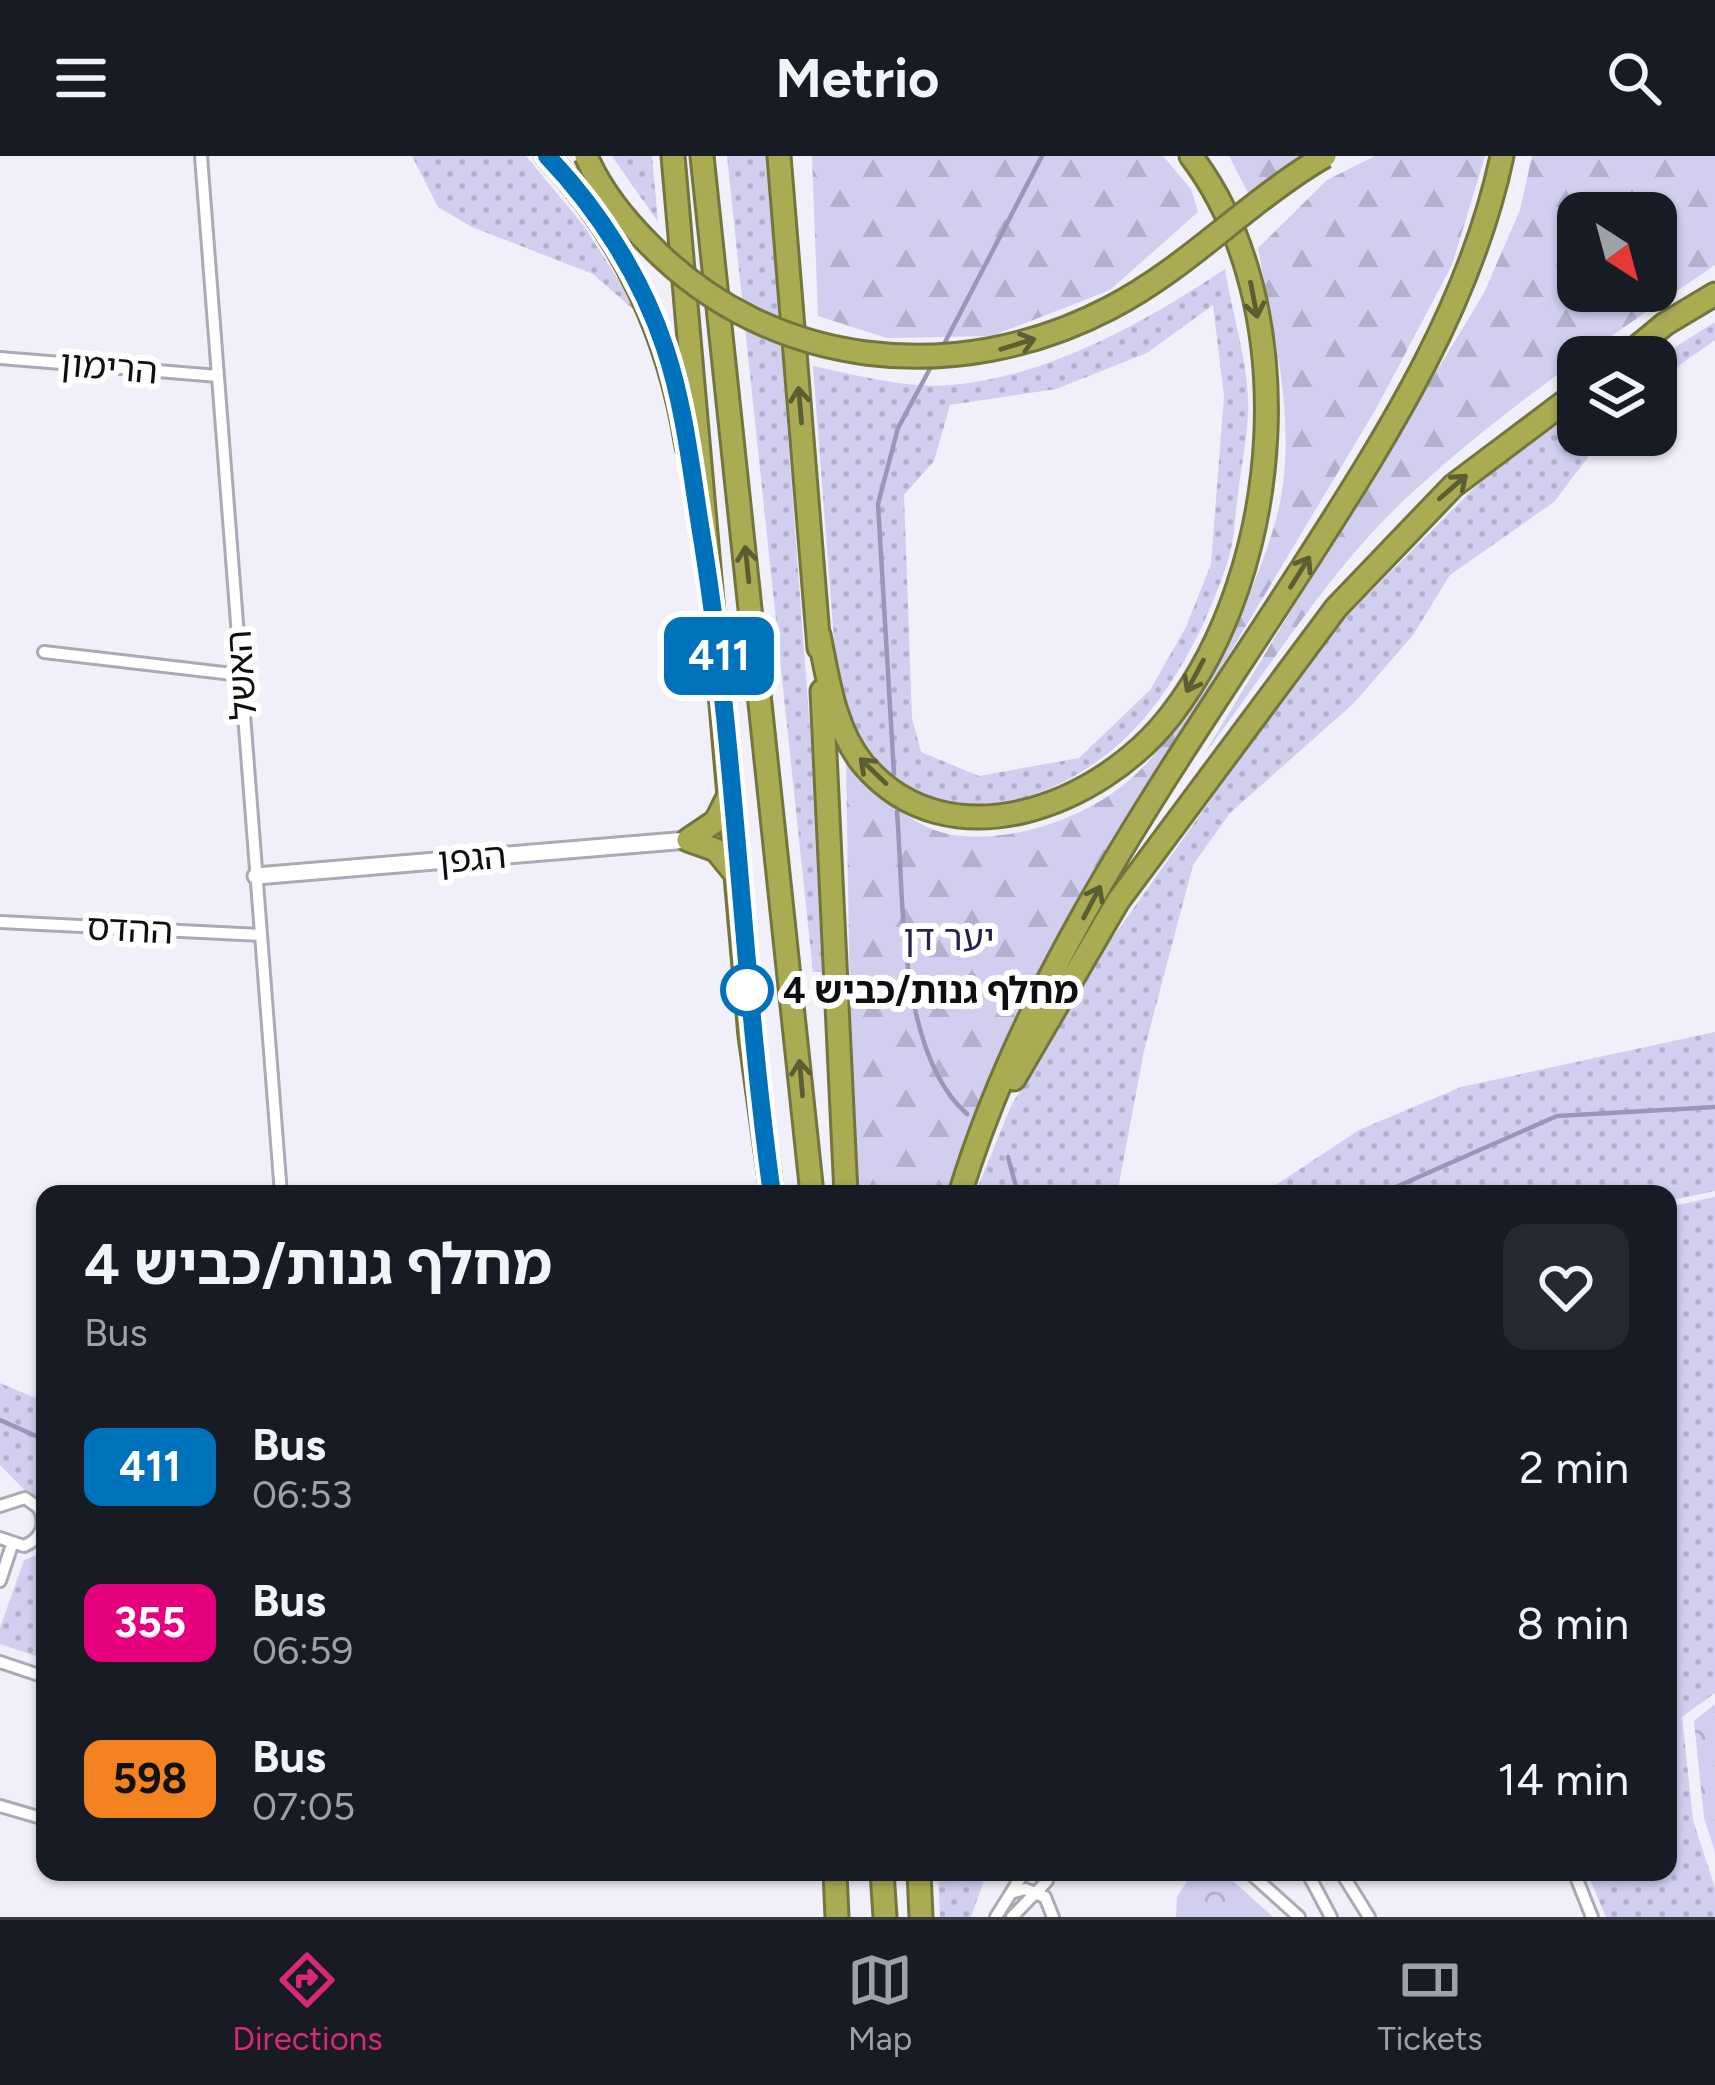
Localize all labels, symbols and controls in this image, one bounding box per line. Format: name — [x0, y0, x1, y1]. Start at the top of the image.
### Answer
icon: menu — [48, 45, 114, 111]
icon: search — [1601, 45, 1667, 111]
text: Metrio — [776, 46, 939, 111]
north arrow — [1557, 192, 1677, 312]
map controls — [1557, 192, 1677, 456]
one-way arrow — [1244, 279, 1266, 318]
one-way arrow — [998, 332, 1036, 354]
button: layers — [1557, 336, 1677, 456]
street label: הרימון — [58, 341, 160, 393]
one-way arrow — [788, 386, 811, 425]
one-way arrow — [1437, 474, 1468, 501]
one-way arrow — [735, 545, 758, 584]
one-way arrow — [1288, 555, 1312, 589]
line badge: 411 — [650, 617, 788, 695]
street label: האשל — [216, 629, 266, 721]
text: 411 — [688, 630, 750, 681]
one-way arrow — [1183, 658, 1206, 693]
one-way arrow — [859, 758, 888, 786]
street label: הגפן — [436, 834, 508, 882]
one-way arrow — [1081, 885, 1104, 920]
street label: ההדס — [86, 905, 174, 953]
park label: יער דן — [903, 916, 995, 959]
marker: מחלף גנות/כביש 4 — [722, 965, 772, 1015]
place label: מחלף גנות/כביש 4 — [783, 969, 1079, 1012]
one-way arrow — [789, 1059, 812, 1098]
button: heart — [1503, 1224, 1629, 1350]
text: מחלף גנות/כביש 4 — [84, 1230, 552, 1298]
text: Bus — [84, 1309, 148, 1356]
text: Bus — [252, 1417, 326, 1471]
text: 2 min — [1519, 1440, 1629, 1494]
text: 411 — [119, 1441, 181, 1492]
text: 06:53 — [252, 1471, 353, 1518]
text: Bus — [252, 1573, 326, 1627]
text: 8 min — [1516, 1596, 1629, 1650]
text: 355 — [114, 1597, 186, 1648]
text: 06:59 — [252, 1627, 353, 1674]
text: Bus — [252, 1729, 326, 1783]
text: 14 min — [1498, 1752, 1629, 1806]
text: 598 — [113, 1753, 187, 1804]
text: 07:05 — [252, 1783, 355, 1830]
tab: Directions — [232, 1947, 383, 2058]
tab: Map — [847, 1947, 913, 2058]
tab: Tickets — [1378, 1947, 1483, 2058]

